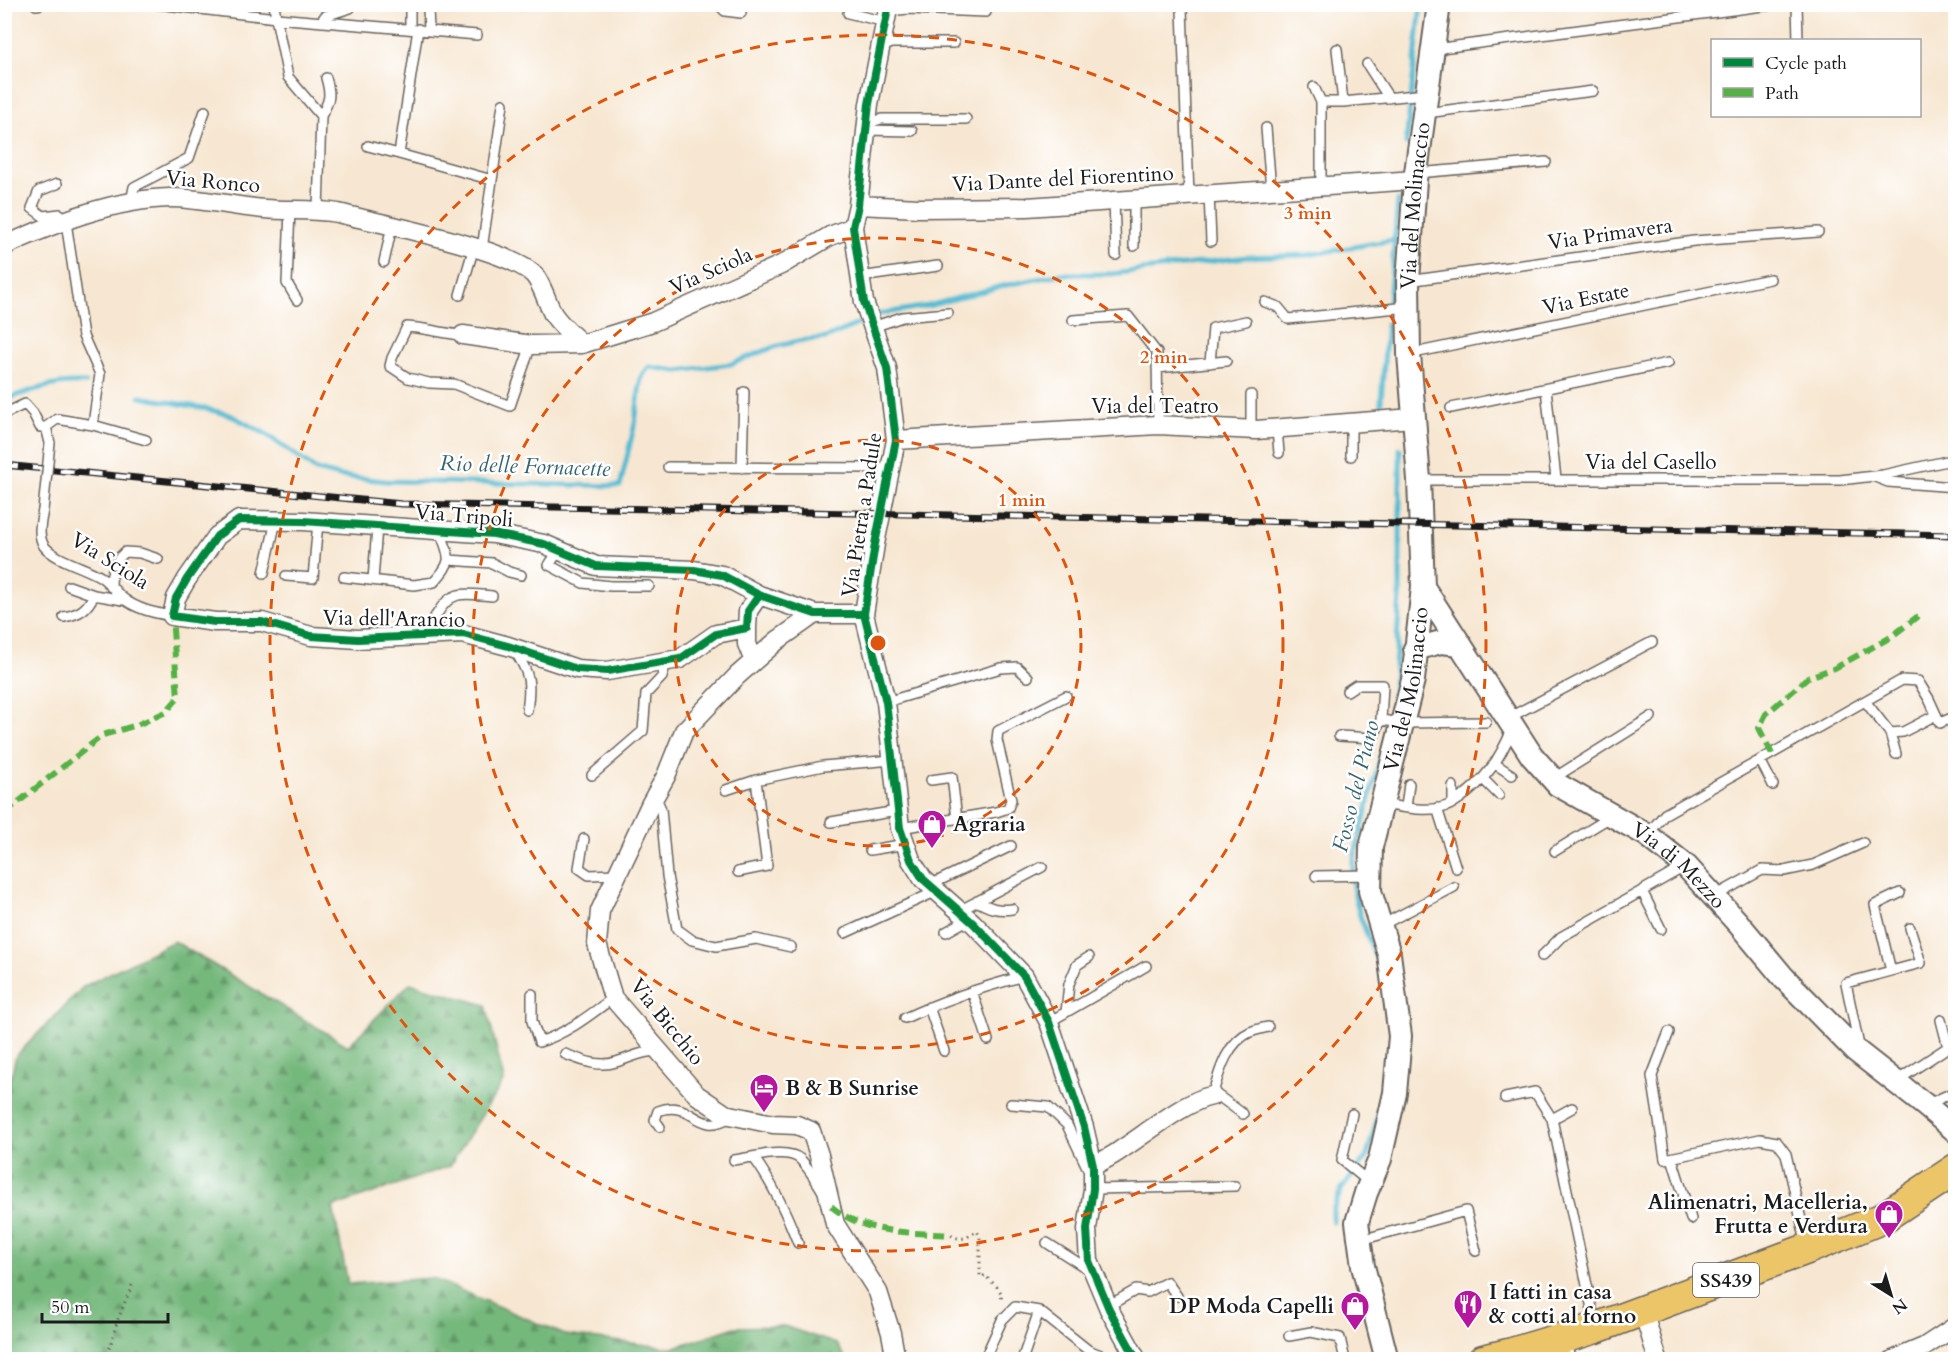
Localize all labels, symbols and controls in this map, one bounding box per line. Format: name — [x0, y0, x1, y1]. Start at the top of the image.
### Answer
legend — [1711, 39, 1921, 117]
text: Cycle path — [1765, 51, 1847, 76]
text: Path — [1765, 81, 1799, 106]
street label: Via del Molinaccio — [1393, 120, 1437, 289]
street label: Via Dante del Fiorentino — [951, 159, 1175, 199]
street label: Via Ronco — [165, 163, 261, 201]
text: 3 min — [1284, 201, 1332, 226]
street label: Via Primavera — [1546, 211, 1674, 257]
street label: Via Sciola — [665, 240, 757, 302]
street label: Via Estate — [1540, 276, 1632, 322]
text: 2 min — [1140, 345, 1188, 370]
street label: Via del Teatro — [1091, 392, 1219, 421]
street label: Via Pietra a Padule — [835, 430, 889, 600]
water label: Rio delle Fornacette — [439, 448, 611, 484]
street label: Via del Casello — [1585, 448, 1717, 477]
text: 1 min — [998, 488, 1046, 513]
street label: Via Tripoli — [414, 497, 515, 535]
street label: Via Sciola — [65, 525, 155, 597]
street label: Via dell'Arancio — [322, 603, 466, 635]
street label: Via del Molinaccio — [1376, 605, 1435, 775]
centre of rings — [868, 633, 888, 653]
water label: Fosso del Piano — [1325, 717, 1387, 855]
shop icon: Agraria — [916, 808, 948, 850]
place label: Agraria — [953, 810, 1026, 839]
street label: Via di Mezzo — [1627, 815, 1733, 915]
street label: Via Bicchio — [623, 972, 711, 1072]
hotel icon: B & B Sunrise — [748, 1072, 780, 1114]
place label: B & B Sunrise — [785, 1074, 919, 1103]
place label: Alimenatri, Macelleria, Frutta e Verdura — [1648, 1188, 1869, 1241]
shop icon: Alimenatri, Macelleria, Frutta e Verdura — [1873, 1198, 1905, 1240]
road number: SS439 — [1693, 1263, 1759, 1297]
north arrow — [1861, 1265, 1921, 1325]
place label: I fatti in casa & cotti al forno — [1489, 1278, 1636, 1331]
scale bar — [42, 1286, 168, 1324]
restaurant icon: I fatti in casa & cotti al forno — [1452, 1288, 1484, 1330]
shop icon: DP Moda Capelli — [1339, 1290, 1371, 1332]
place label: DP Moda Capelli — [1169, 1292, 1334, 1321]
text: N — [1887, 1293, 1912, 1319]
text: 50 m — [51, 1295, 90, 1320]

